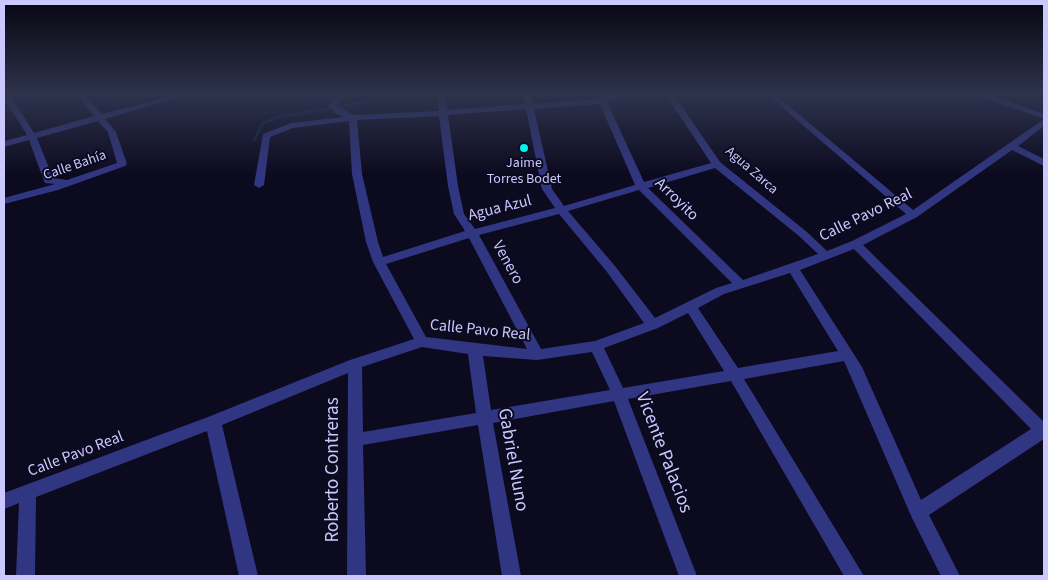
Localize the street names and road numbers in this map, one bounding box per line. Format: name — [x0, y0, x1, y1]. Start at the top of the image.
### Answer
street label: Agua Zarca — [721, 143, 781, 199]
street label: Calle Bahía — [41, 147, 109, 185]
street label: Arroyito — [650, 175, 702, 225]
street label: Calle Pavo Real — [816, 185, 916, 247]
street label: Agua Azul — [466, 192, 534, 226]
street label: Venero — [487, 238, 527, 288]
street label: Calle Pavo Real — [429, 316, 531, 346]
street label: Vicente Palacios — [630, 389, 696, 517]
street label: Roberto Contreras — [323, 397, 345, 543]
street label: Gabriel Nuno — [492, 407, 532, 513]
street label: Calle Pavo Real — [25, 428, 127, 482]

